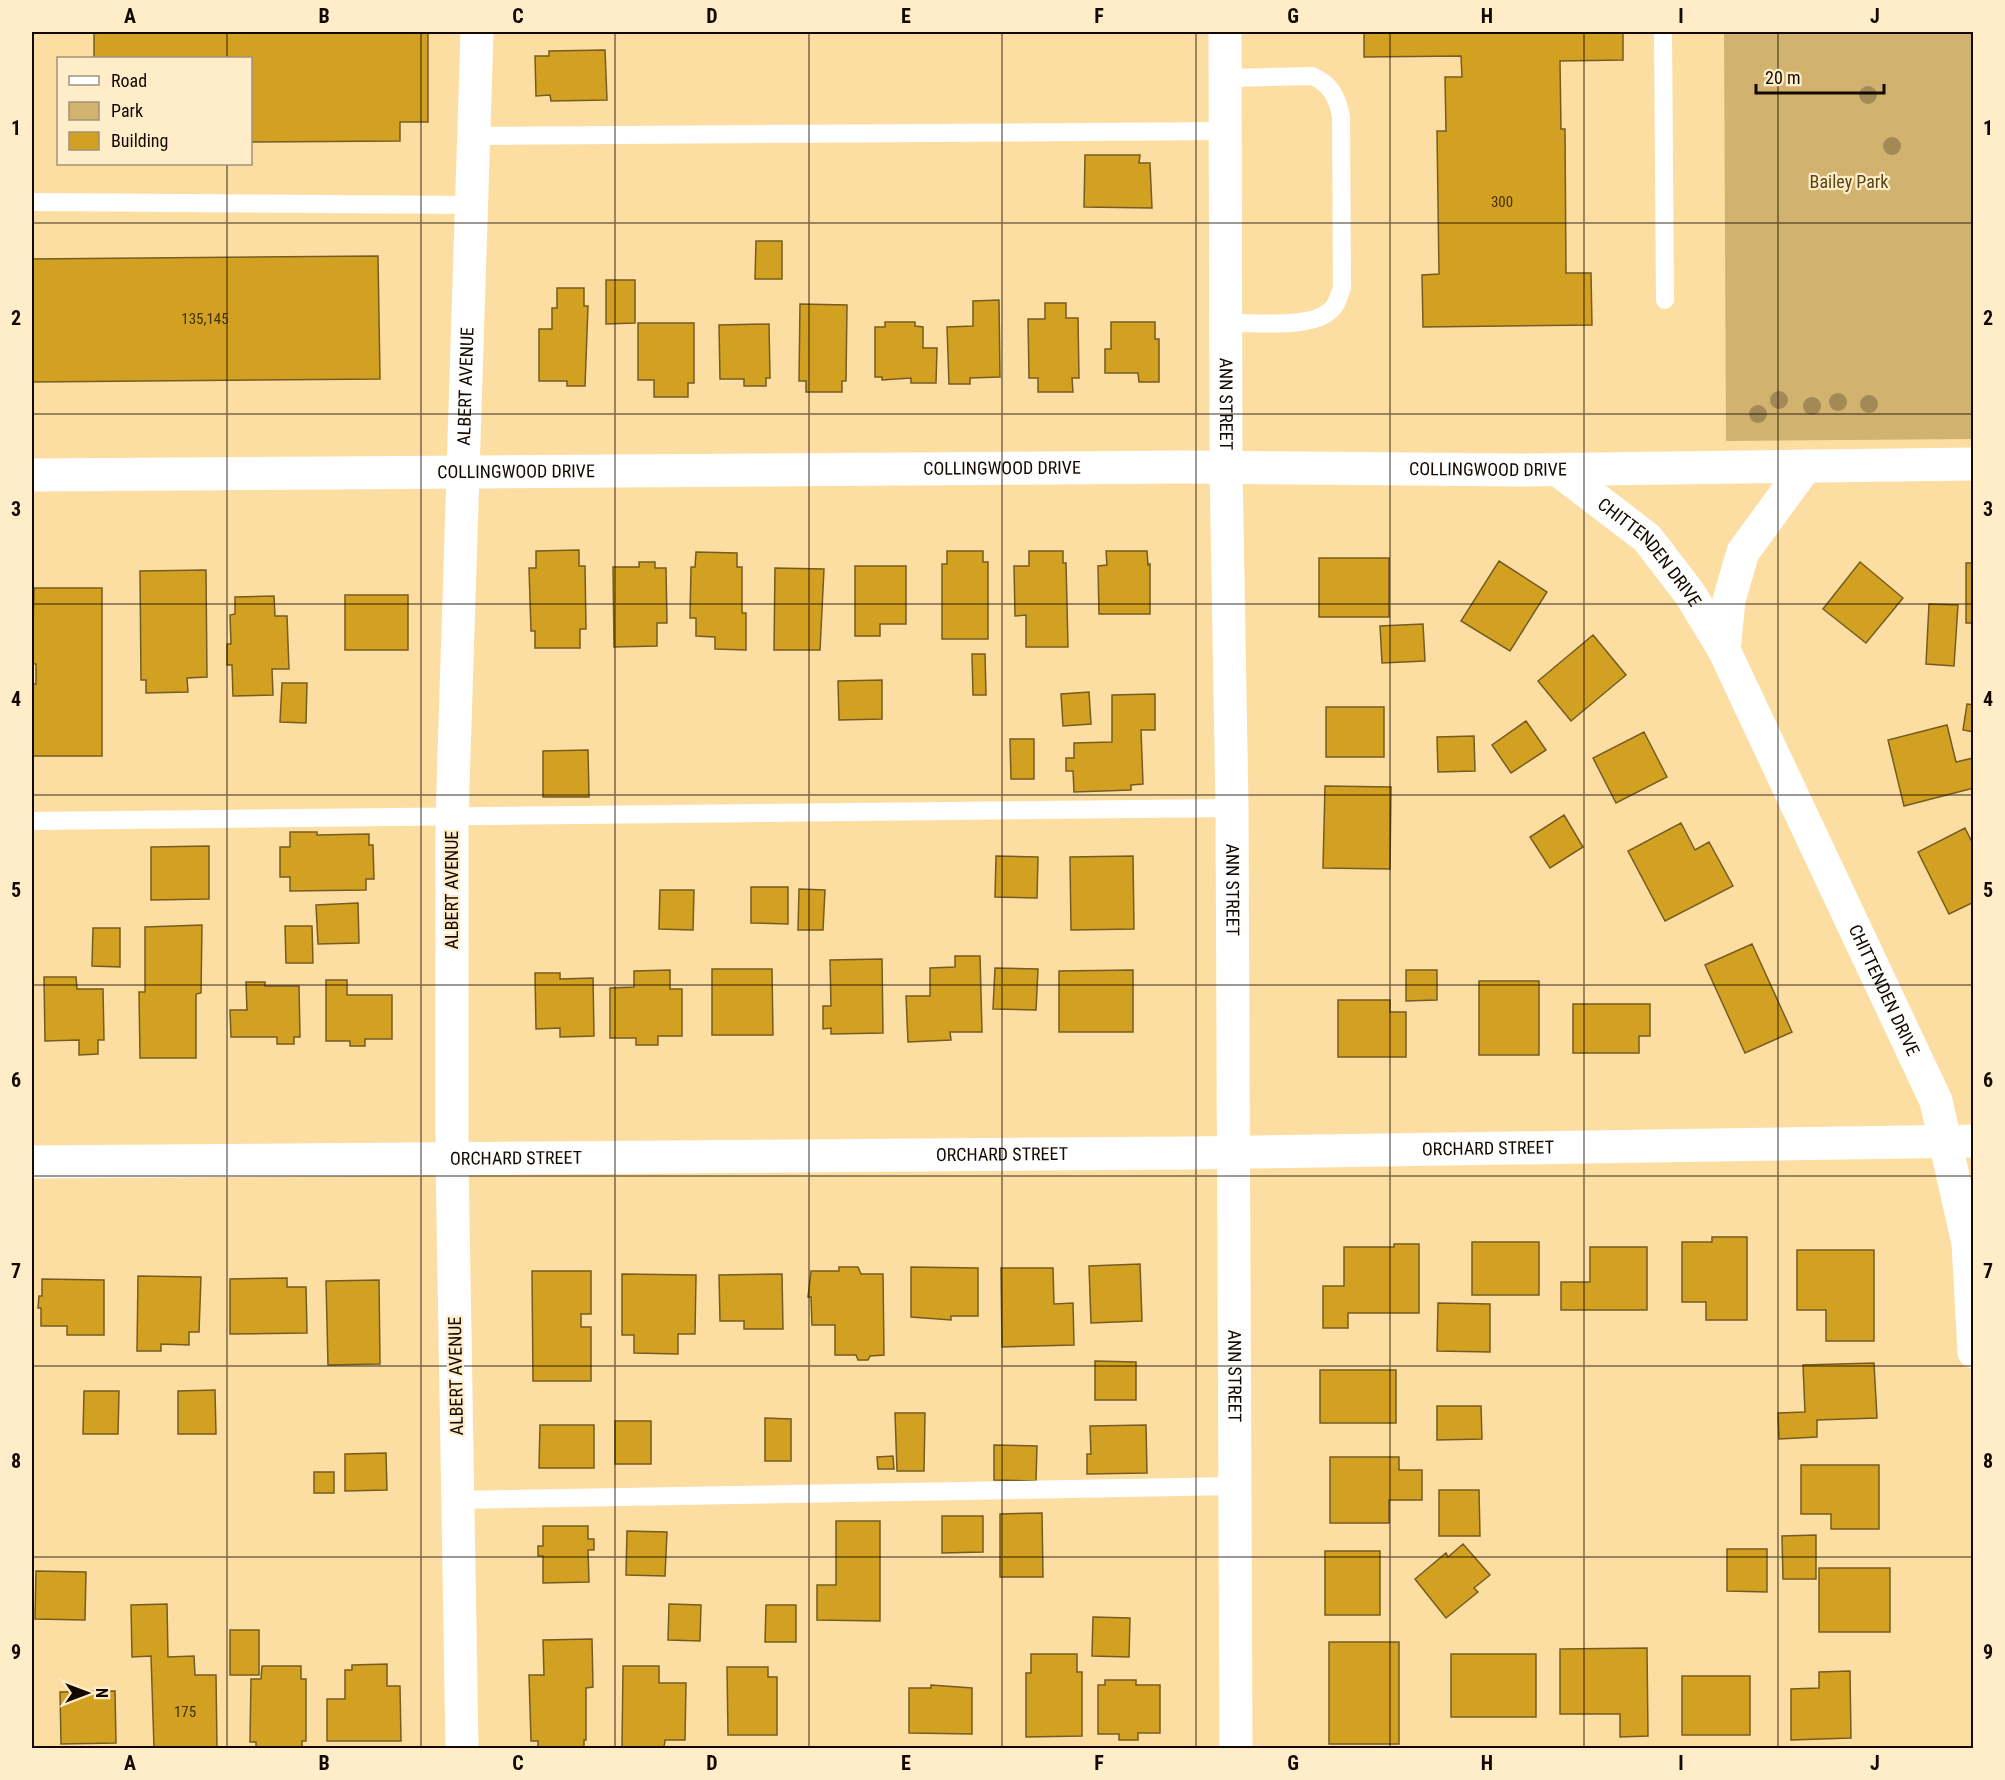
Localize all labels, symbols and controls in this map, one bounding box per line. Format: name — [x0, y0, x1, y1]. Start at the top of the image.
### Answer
text: A — [124, 4, 136, 28]
text: B — [318, 4, 330, 28]
text: C — [512, 4, 524, 28]
text: D — [706, 4, 718, 28]
text: E — [901, 4, 911, 28]
text: F — [1094, 4, 1104, 28]
text: G — [1287, 4, 1299, 28]
text: H — [1481, 4, 1493, 28]
text: I — [1678, 4, 1684, 28]
text: J — [1870, 4, 1880, 28]
legend — [57, 57, 252, 165]
scale bar — [1756, 57, 1884, 95]
text: 20 m — [1765, 67, 1800, 88]
text: Road — [111, 70, 147, 91]
text: Park — [111, 100, 143, 121]
text: 1 — [11, 116, 21, 140]
text: 1 — [1983, 116, 1993, 140]
text: Building — [111, 130, 168, 151]
park label: Bailey Park — [1810, 171, 1888, 192]
house number: 300 — [1491, 193, 1513, 211]
text: 2 — [11, 306, 21, 330]
text: 2 — [1983, 306, 1993, 330]
house number: 135,145 — [181, 310, 229, 328]
street label: ALBERT AVENUE — [453, 327, 478, 446]
street label: ANN STREET — [1216, 358, 1237, 450]
street label: COLLINGWOOD DRIVE — [923, 457, 1081, 479]
street label: COLLINGWOOD DRIVE — [1409, 458, 1567, 480]
street label: COLLINGWOOD DRIVE — [437, 460, 595, 482]
street label: CHITTENDEN DRIVE — [1594, 493, 1706, 610]
text: 3 — [11, 497, 21, 521]
text: 3 — [1983, 497, 1993, 521]
text: 4 — [11, 687, 21, 711]
text: 4 — [1983, 687, 1993, 711]
street label: ALBERT AVENUE — [441, 831, 462, 949]
street label: ANN STREET — [1222, 844, 1244, 936]
text: 5 — [11, 878, 21, 902]
text: 5 — [1983, 878, 1993, 902]
street label: CHITTENDEN DRIVE — [1845, 921, 1924, 1059]
text: 6 — [11, 1068, 21, 1092]
text: 6 — [1983, 1068, 1993, 1092]
street label: ORCHARD STREET — [1422, 1136, 1554, 1159]
street label: ORCHARD STREET — [936, 1143, 1068, 1165]
street label: ORCHARD STREET — [450, 1147, 582, 1169]
text: 7 — [11, 1259, 21, 1283]
text: 7 — [1983, 1259, 1993, 1283]
street label: ALBERT AVENUE — [444, 1316, 467, 1435]
street label: ANN STREET — [1224, 1330, 1246, 1422]
text: 8 — [11, 1449, 21, 1473]
text: 8 — [1983, 1449, 1993, 1473]
text: 9 — [11, 1640, 21, 1664]
text: 9 — [1983, 1640, 1993, 1664]
north arrow — [57, 1663, 117, 1723]
text: N — [92, 1688, 111, 1698]
house number: 175 — [174, 1703, 196, 1721]
text: A — [124, 1751, 136, 1775]
text: B — [318, 1751, 330, 1775]
text: C — [512, 1751, 524, 1775]
text: D — [706, 1751, 718, 1775]
text: E — [901, 1751, 911, 1775]
text: F — [1094, 1751, 1104, 1775]
text: G — [1287, 1751, 1299, 1775]
text: H — [1481, 1751, 1493, 1775]
text: I — [1678, 1751, 1684, 1775]
text: J — [1870, 1751, 1880, 1775]

